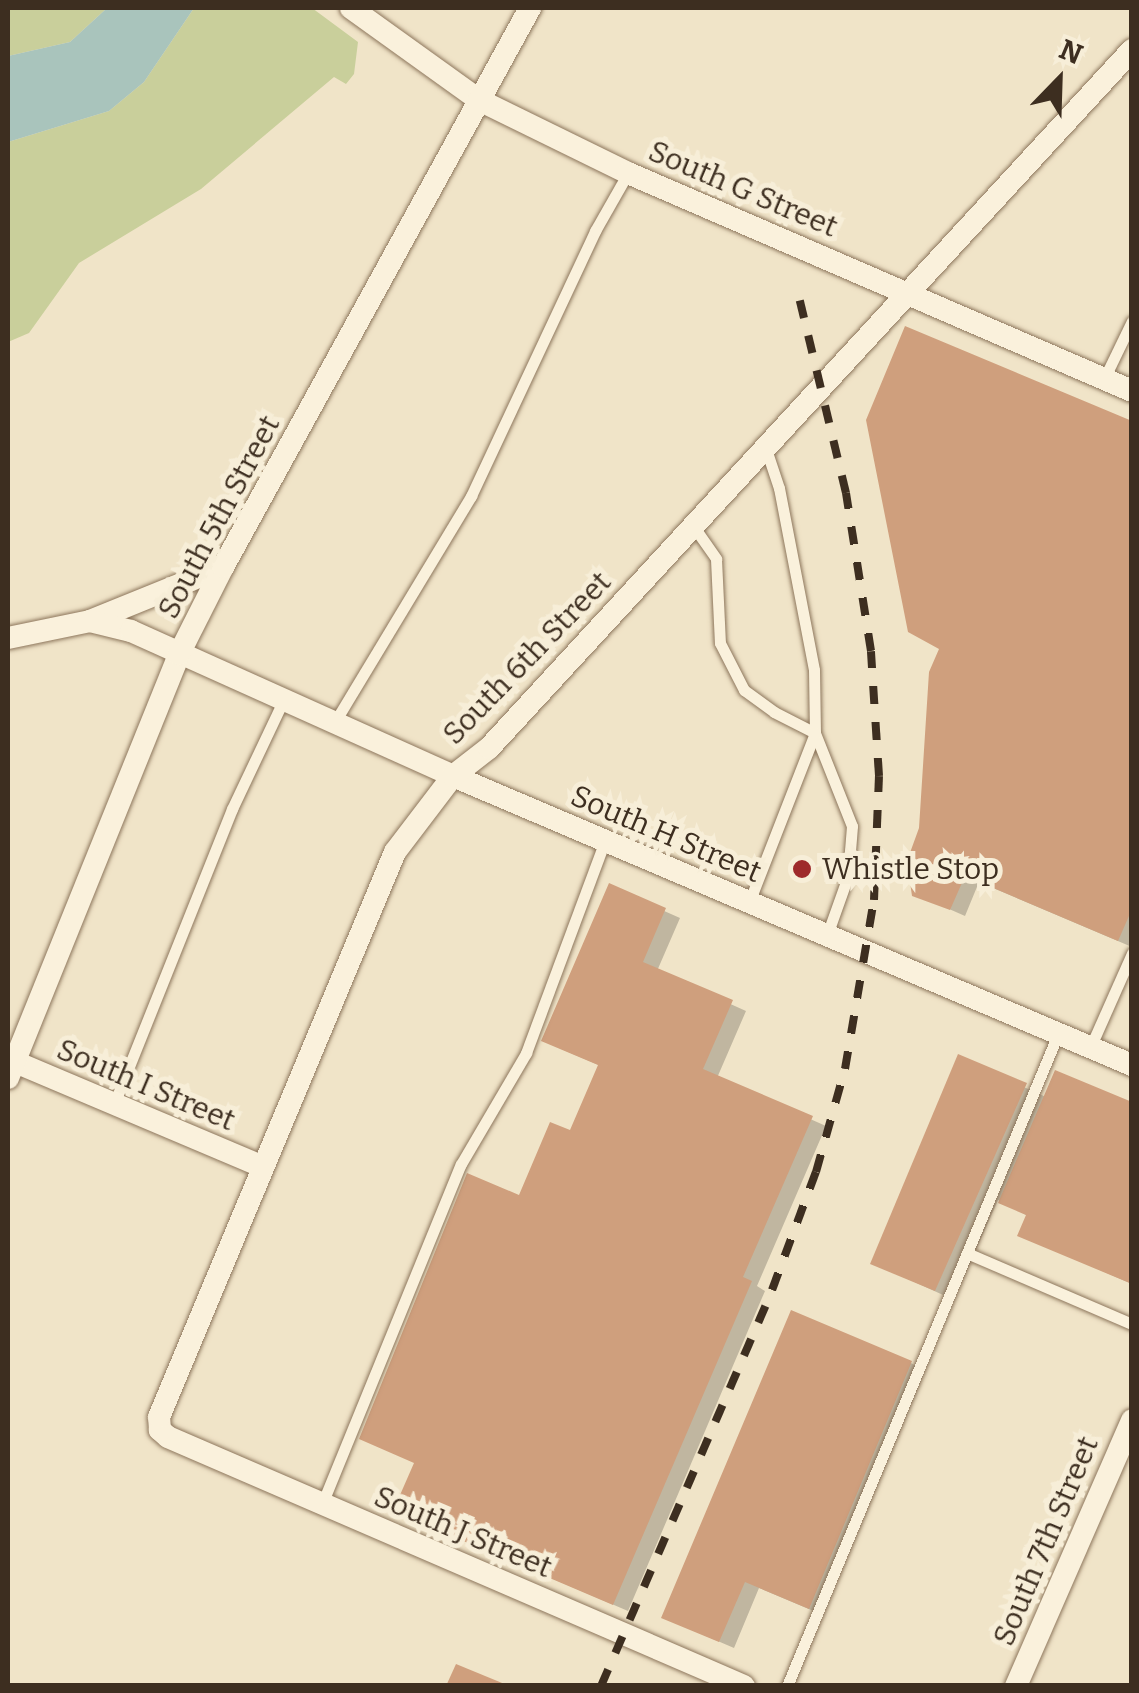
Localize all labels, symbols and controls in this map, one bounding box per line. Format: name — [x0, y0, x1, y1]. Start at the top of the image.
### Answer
north arrow — [1009, 30, 1109, 130]
text: N — [1055, 33, 1087, 71]
street label: South G Street — [643, 133, 843, 245]
street label: South 5th Street — [150, 409, 288, 625]
street label: South 6th Street — [435, 564, 619, 752]
street label: South H Street — [565, 778, 767, 890]
place label: Whistle Stop — [822, 851, 999, 887]
marker: Whistle Stop — [791, 858, 813, 880]
street label: South I Street — [52, 1031, 240, 1139]
street label: South 7th Street — [986, 1431, 1106, 1651]
street label: South J Street — [369, 1478, 557, 1586]

